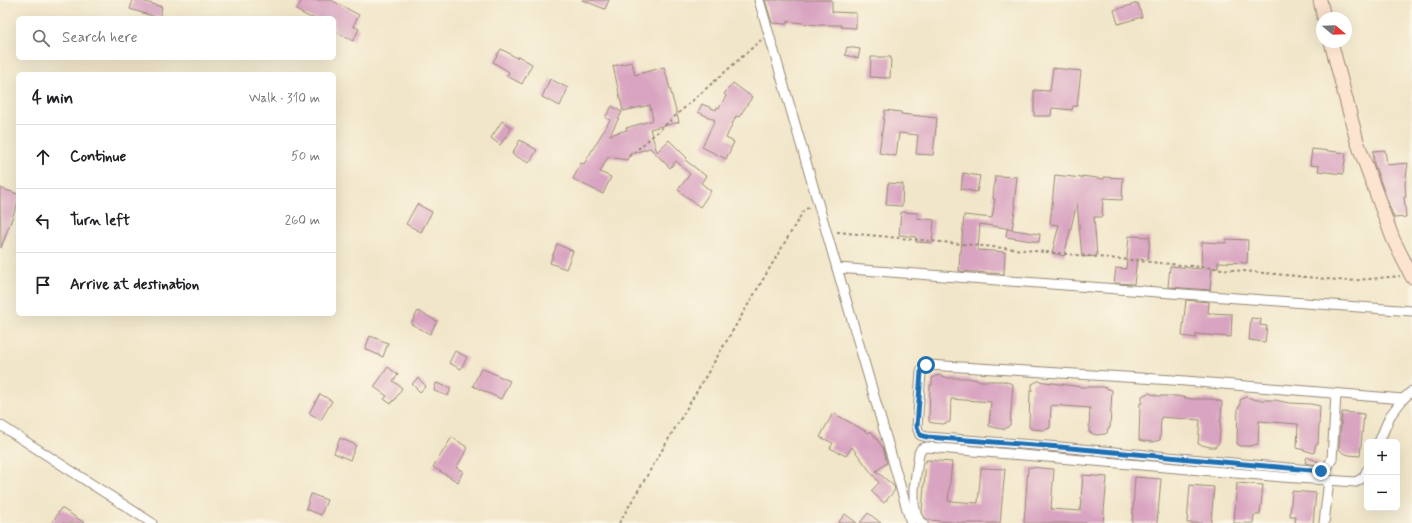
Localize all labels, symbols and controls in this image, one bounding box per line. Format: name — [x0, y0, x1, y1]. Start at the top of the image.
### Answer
north arrow — [1316, 12, 1352, 48]
search box — [16, 16, 336, 60]
icon: search — [30, 27, 52, 49]
text: Search here — [62, 28, 138, 48]
text: 4 min — [32, 87, 73, 109]
text: Walk · 310 m — [249, 90, 320, 107]
icon: ahead — [32, 146, 54, 168]
text: Continue — [70, 147, 126, 167]
text: 50 m — [291, 148, 320, 165]
icon: left — [32, 210, 54, 232]
text: Turn left — [70, 211, 130, 231]
text: 260 m — [285, 212, 320, 229]
icon: arrive — [32, 274, 54, 296]
text: Arrive at destination — [70, 275, 199, 295]
route start — [917, 356, 935, 374]
map controls — [1364, 439, 1400, 511]
button: + — [1364, 439, 1400, 475]
route end — [1312, 462, 1330, 480]
button: − — [1364, 475, 1400, 511]

